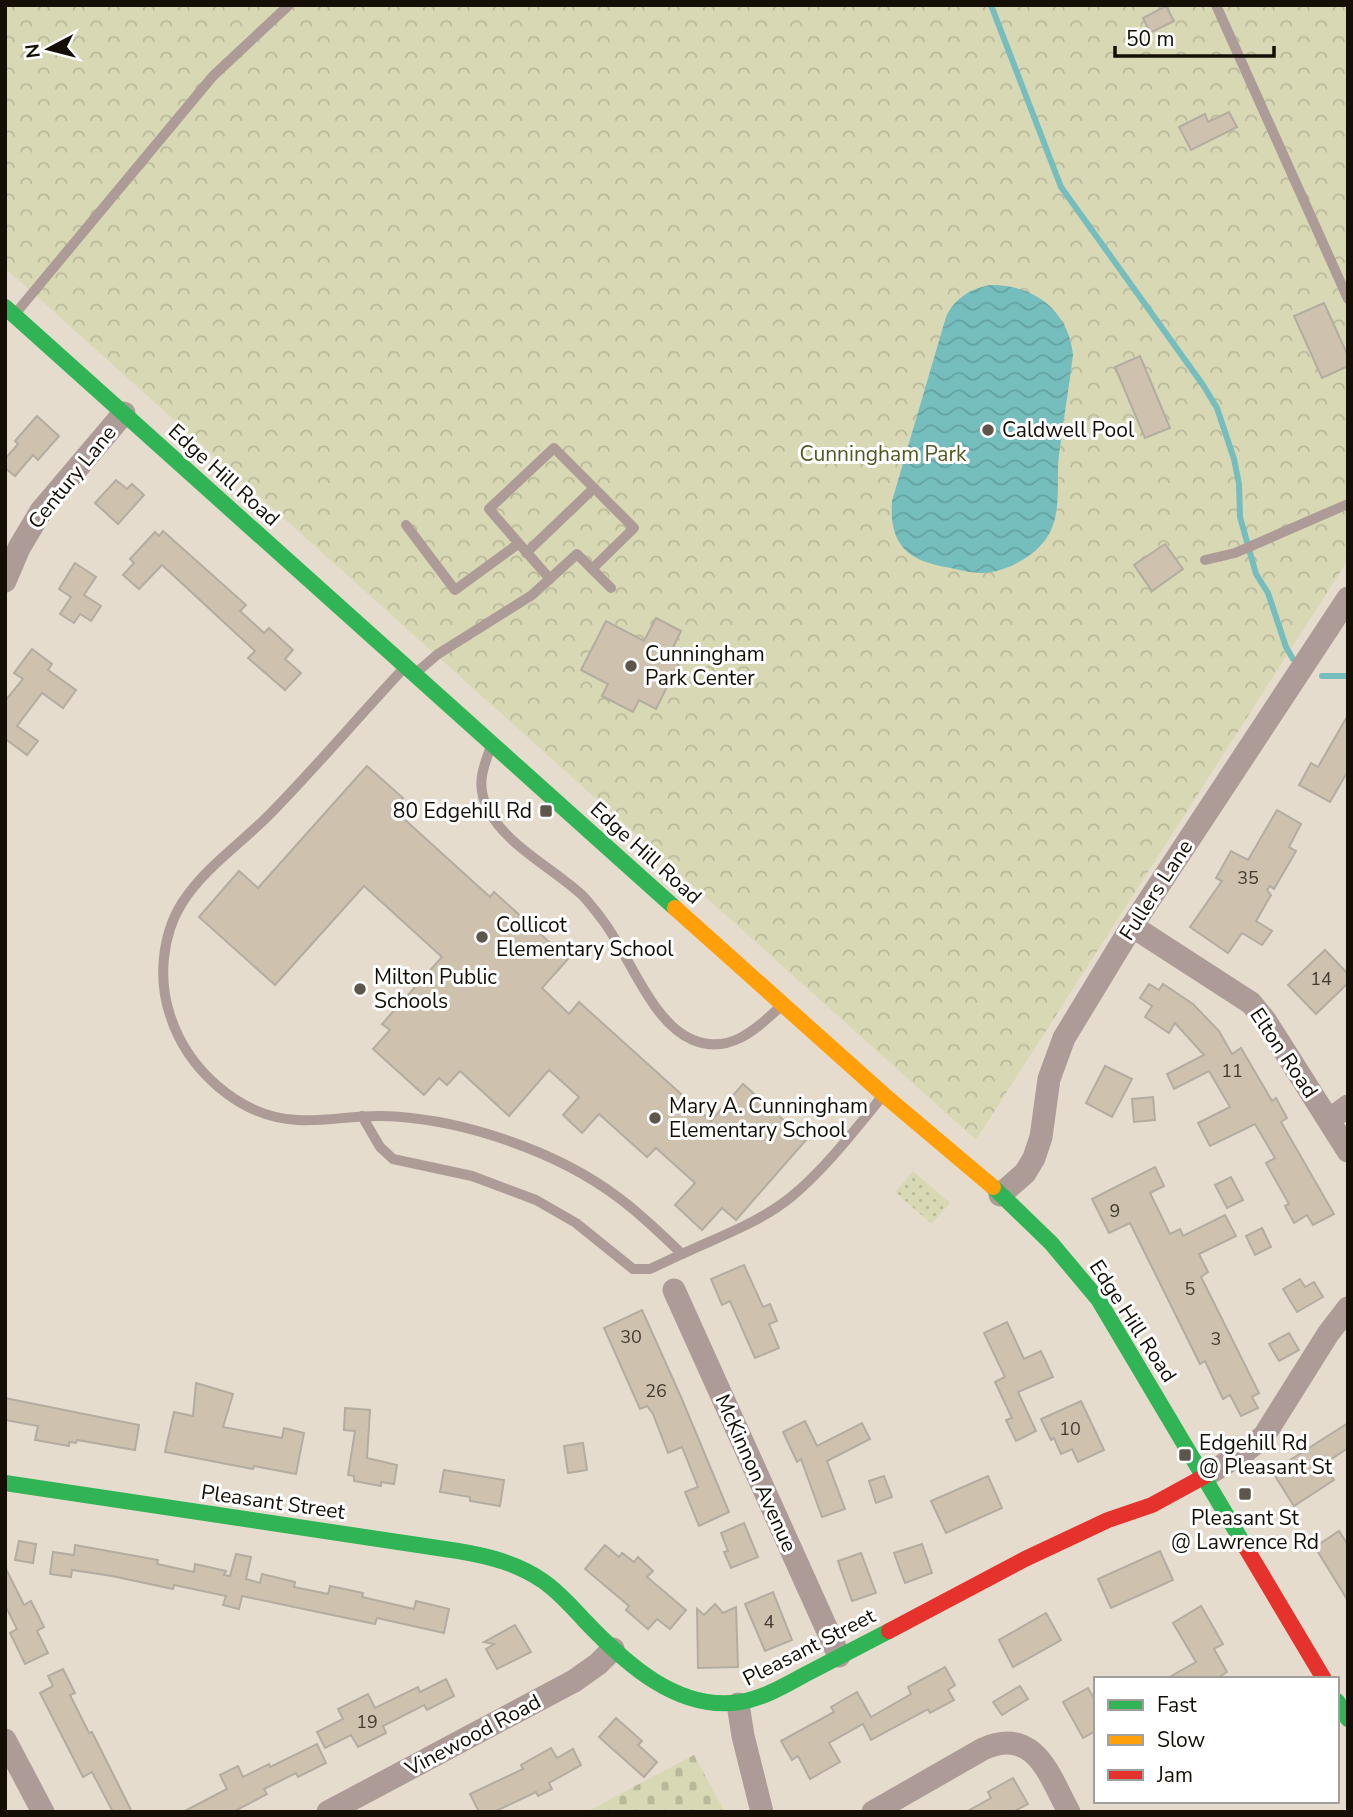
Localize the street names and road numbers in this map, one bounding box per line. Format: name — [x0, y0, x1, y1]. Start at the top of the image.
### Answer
street label: Edge Hill Road — [162, 417, 286, 533]
street label: Century Lane — [22, 419, 122, 535]
street label: Edge Hill Road — [584, 795, 708, 911]
street label: Fullers Lane — [1113, 834, 1199, 946]
street label: Elton Road — [1243, 1002, 1325, 1104]
street label: Edge Hill Road — [1083, 1254, 1183, 1388]
street label: McKinnon Avenue — [709, 1390, 803, 1556]
street label: Pleasant Street — [199, 1478, 347, 1526]
street label: Pleasant Street — [738, 1601, 880, 1692]
street label: Vinewood Road — [399, 1688, 546, 1783]

